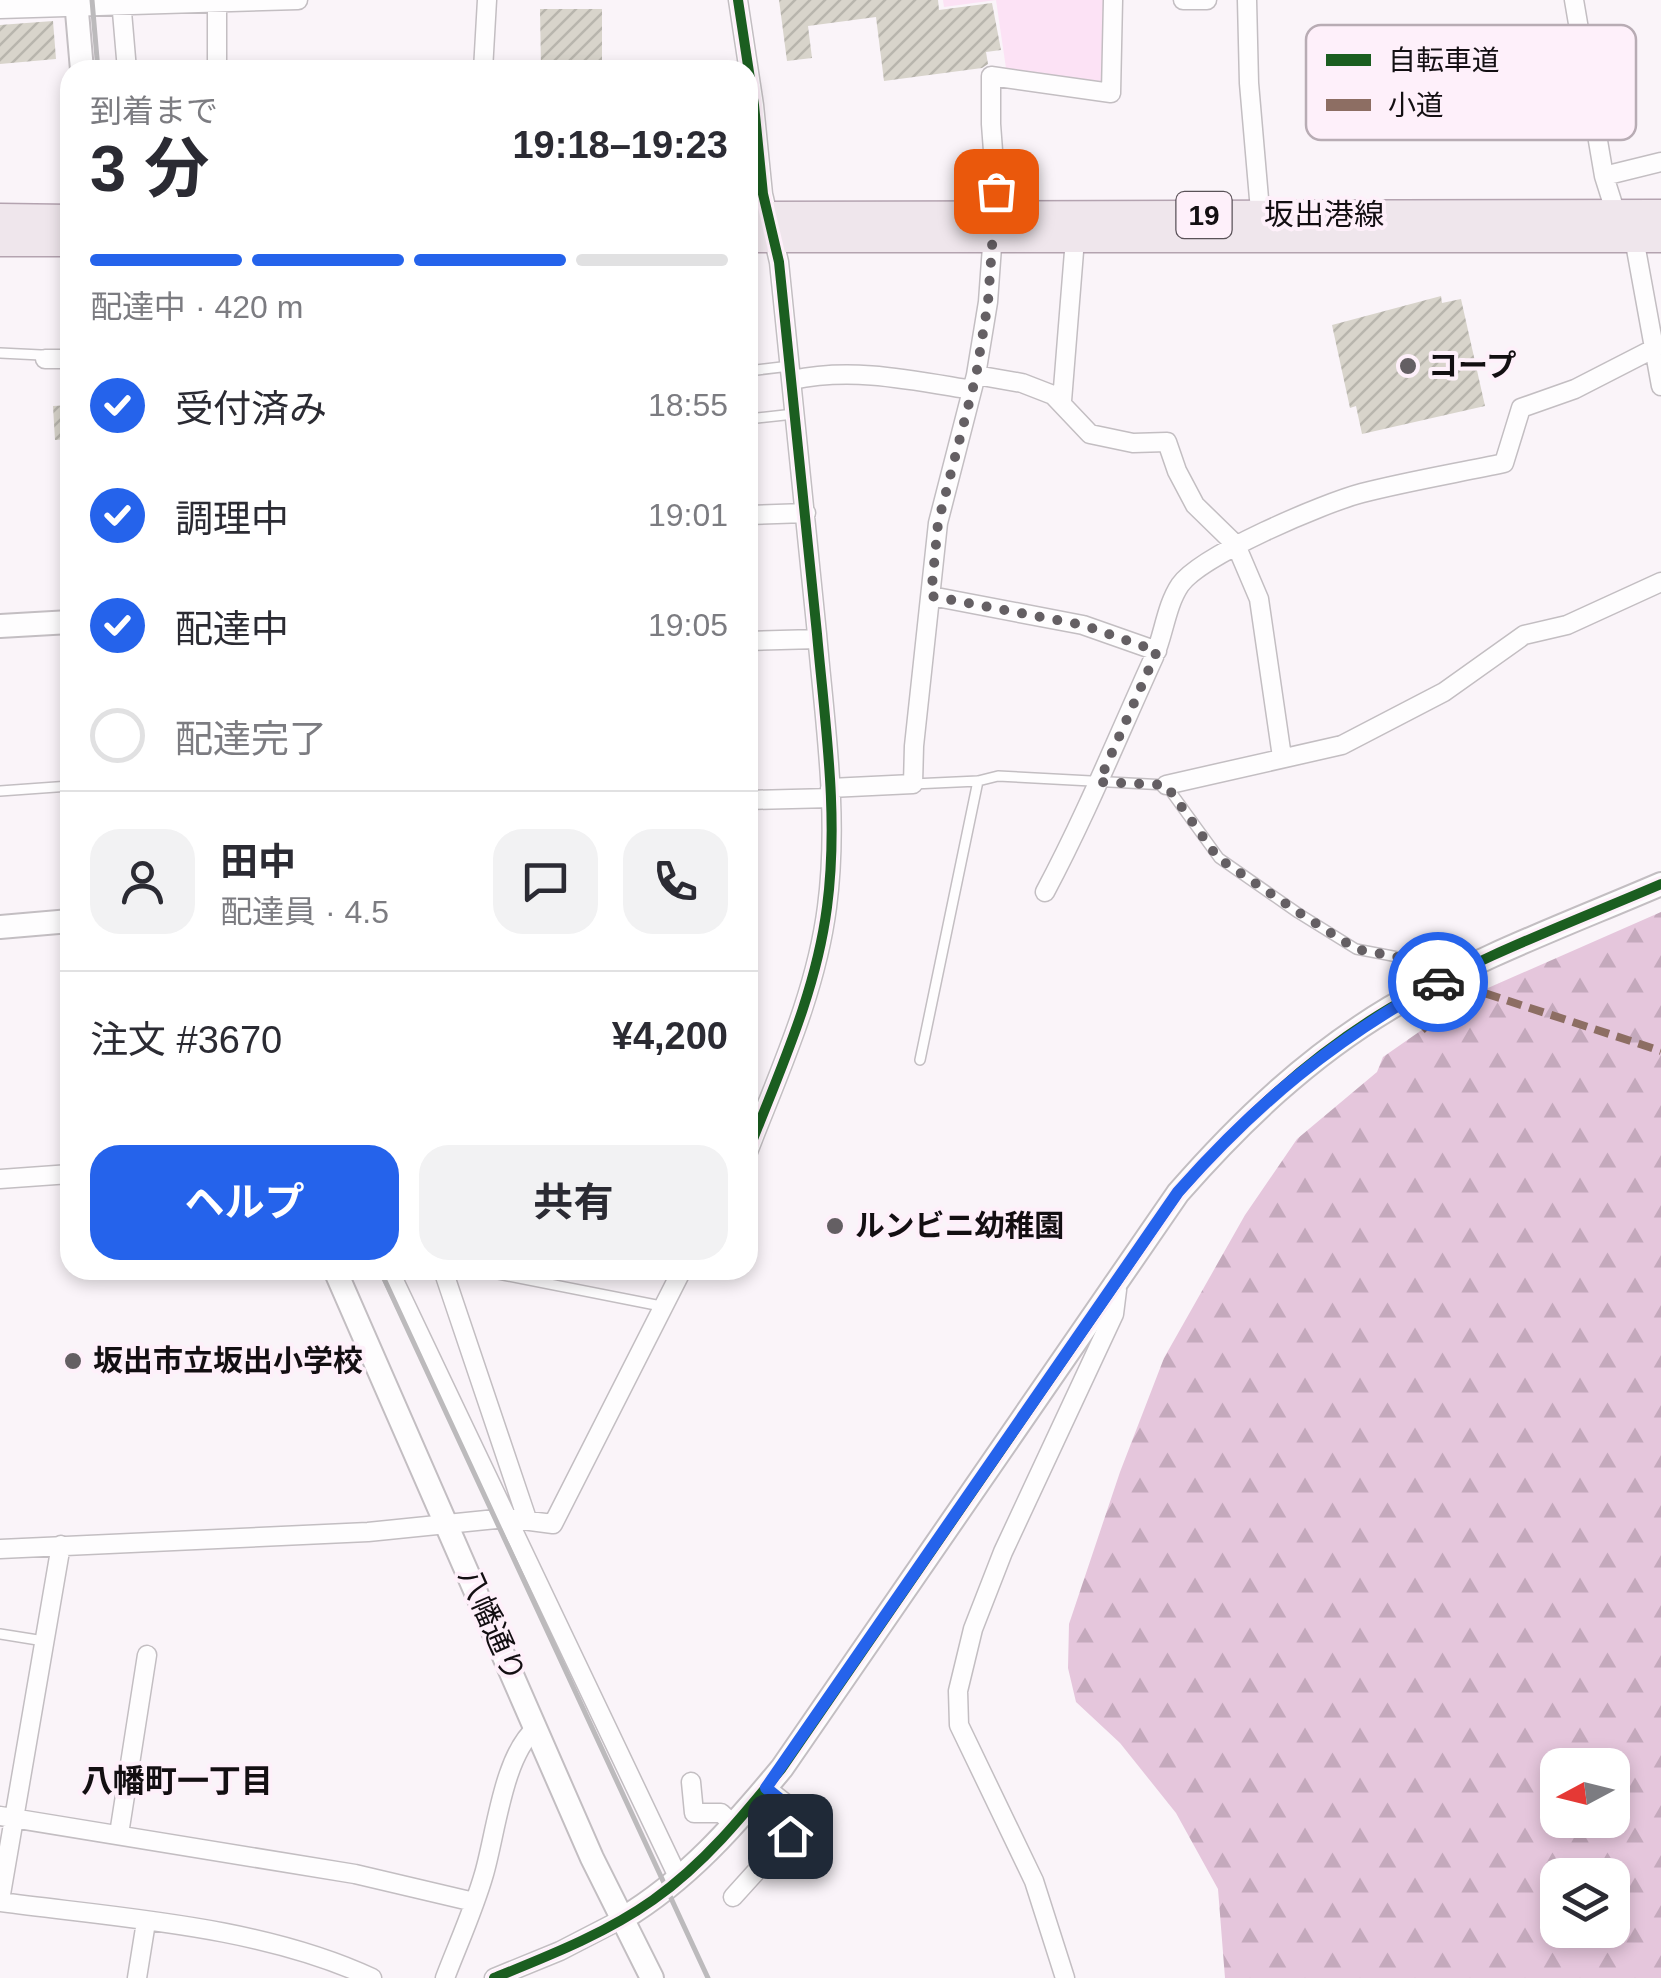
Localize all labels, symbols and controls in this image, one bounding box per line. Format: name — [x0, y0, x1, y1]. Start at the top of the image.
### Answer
legend — [1306, 25, 1636, 140]
text: 自転車道 — [1388, 45, 1500, 76]
text: 小道 — [1388, 90, 1444, 121]
text: 到着まで — [90, 93, 218, 129]
text: 19:18–19:23 — [512, 124, 728, 166]
text: 3 分 — [90, 132, 209, 205]
pin — [954, 149, 1039, 234]
icon: bag — [969, 164, 1024, 219]
road number: 19 — [1176, 192, 1232, 238]
street label: 坂出港線 — [1264, 198, 1384, 231]
text: 配達中 · 420 m — [90, 289, 303, 325]
place label: コープ — [1428, 349, 1516, 382]
marker: コープ — [1397, 355, 1419, 377]
icon: check — [90, 378, 145, 433]
text: 18:55 — [648, 387, 728, 423]
text: 受付済み — [175, 388, 327, 430]
icon: check — [90, 488, 145, 543]
text: 19:01 — [648, 497, 728, 533]
text: 調理中 — [175, 498, 289, 540]
icon: check — [90, 598, 145, 653]
text: 19:05 — [648, 607, 728, 643]
text: 配達中 — [175, 608, 289, 650]
text: 配達完了 — [175, 718, 327, 760]
button: person — [90, 829, 195, 934]
button: chat — [493, 829, 598, 934]
button: phone — [623, 829, 728, 934]
text: 田中 — [220, 841, 296, 883]
text: 配達員 · 4.5 — [220, 894, 389, 930]
courier — [1388, 932, 1488, 1032]
icon: car — [1411, 955, 1466, 1010]
text: ¥4,200 — [612, 1015, 728, 1057]
text: 注文 #3670 — [90, 1019, 282, 1061]
button: ヘルプ — [90, 1145, 399, 1260]
button: 共有 — [419, 1145, 728, 1260]
place label: ルンビニ幼稚園 — [855, 1209, 1064, 1242]
marker: ルンビニ幼稚園 — [824, 1215, 846, 1237]
place label: 坂出市立坂出小学校 — [93, 1344, 363, 1377]
marker: 坂出市立坂出小学校 — [62, 1350, 84, 1372]
street label: 八幡通り — [453, 1563, 532, 1686]
north arrow — [1540, 1748, 1630, 1838]
map controls — [1540, 1748, 1630, 1948]
district label: 八幡町一丁目 — [81, 1763, 273, 1799]
pin — [748, 1794, 833, 1879]
icon: home — [763, 1809, 818, 1864]
button: layers — [1540, 1858, 1630, 1948]

